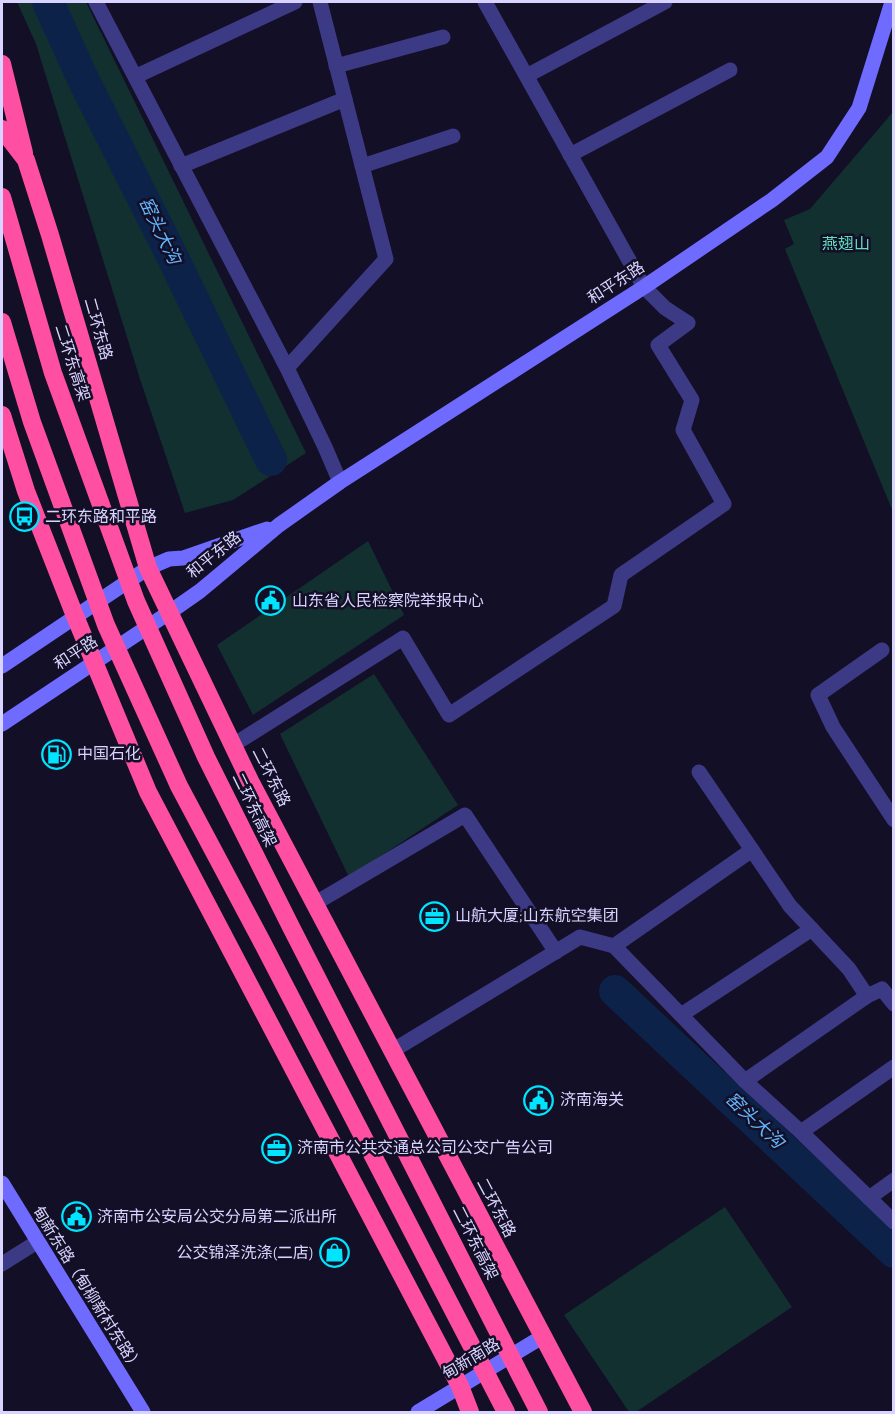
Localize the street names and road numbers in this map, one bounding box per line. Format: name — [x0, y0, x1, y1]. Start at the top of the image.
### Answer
street label: 和平东路 — [584, 258, 647, 307]
street label: 二环东路 — [81, 296, 115, 362]
street label: 二环东高架 — [52, 322, 93, 404]
street label: 和平东路 — [183, 528, 244, 581]
street label: 和平路 — [51, 632, 100, 673]
street label: 二环东路 — [249, 744, 294, 809]
street label: 二环东高架 — [229, 770, 280, 849]
street label: 二环东路 — [474, 1176, 519, 1240]
street label: 甸新东路（甸柳新村东路） — [29, 1203, 146, 1375]
street label: 二环东高架 — [450, 1203, 501, 1282]
street label: 甸新南路 — [439, 1335, 503, 1382]

